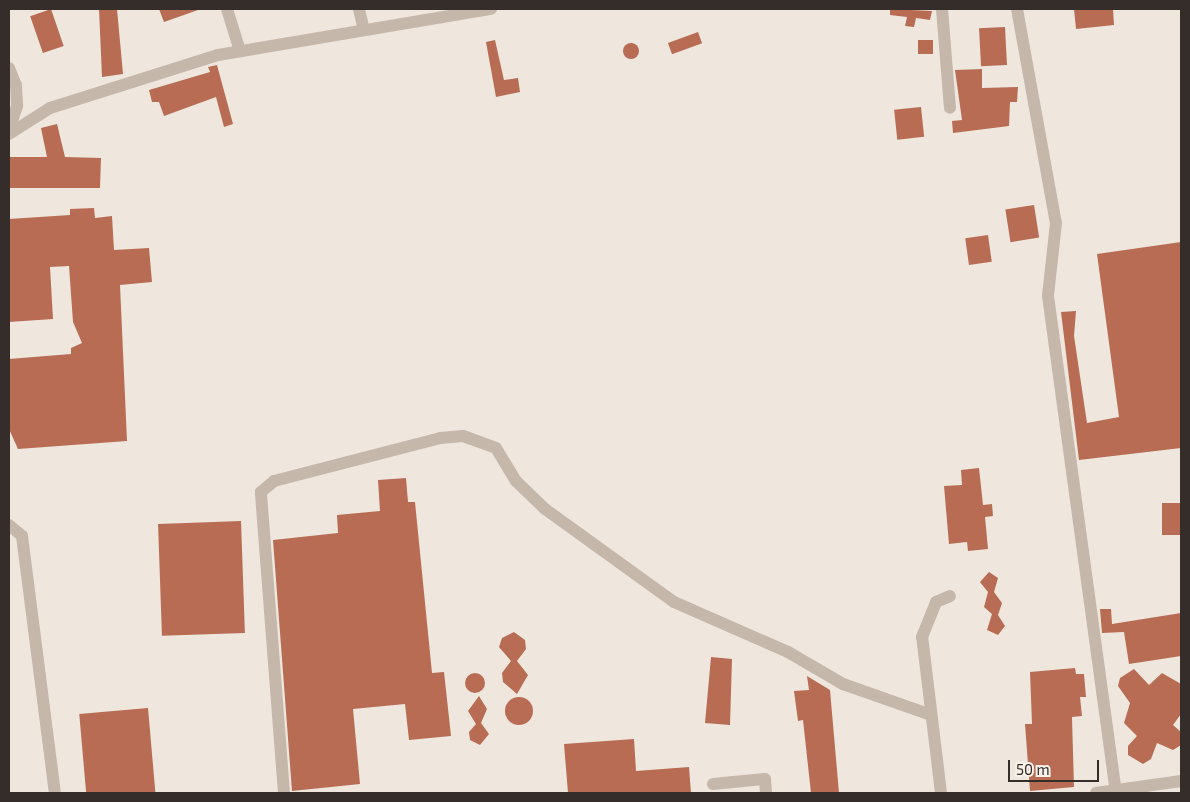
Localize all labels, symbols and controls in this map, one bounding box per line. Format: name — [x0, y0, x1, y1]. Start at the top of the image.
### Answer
scale bar — [1010, 750, 1101, 782]
text: 50 m — [1016, 760, 1050, 778]

